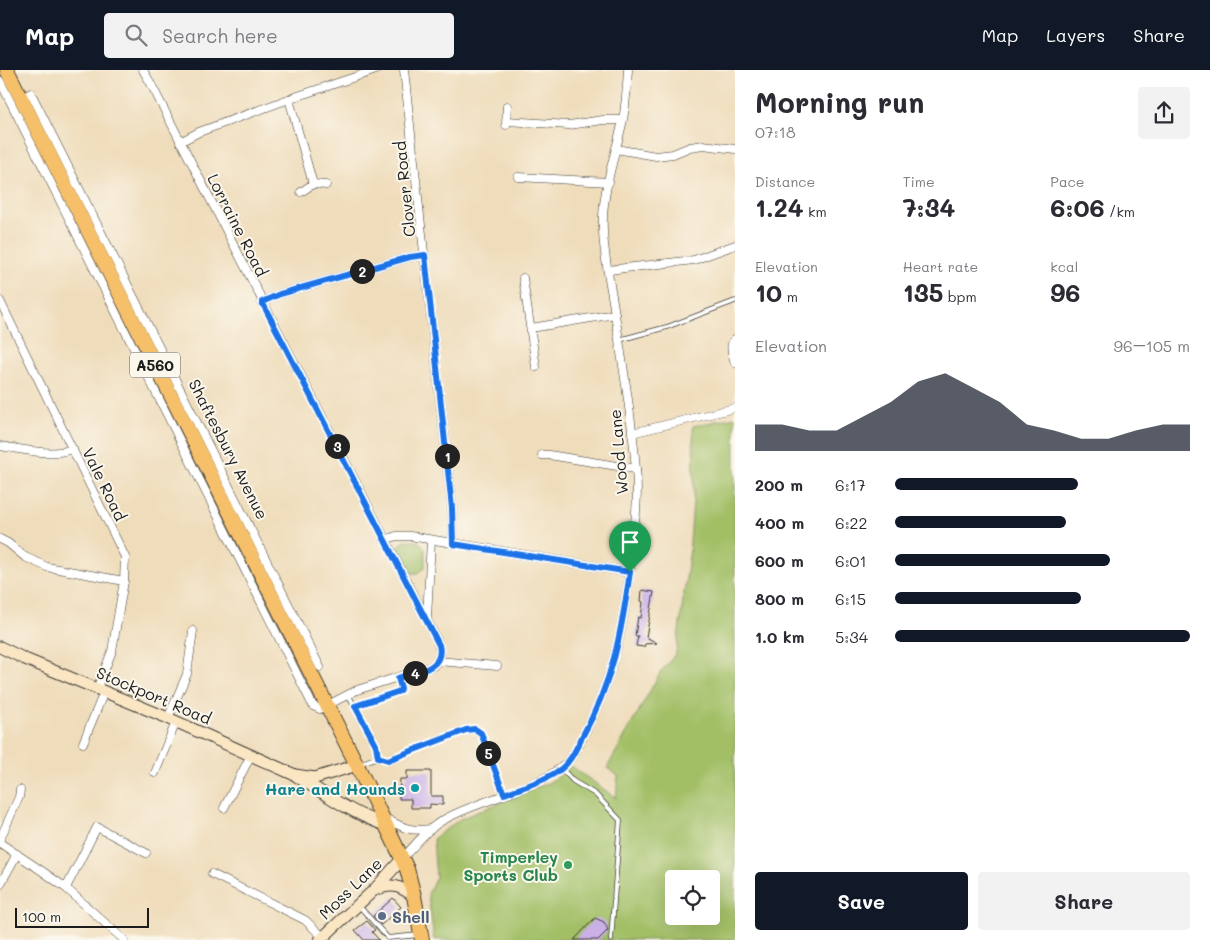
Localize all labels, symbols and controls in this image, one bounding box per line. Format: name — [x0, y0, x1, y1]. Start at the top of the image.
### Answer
search box — [104, 13, 454, 58]
text: Map — [25, 20, 74, 51]
icon: search — [122, 21, 150, 49]
text: Search here — [162, 23, 278, 48]
text: Map — [982, 23, 1018, 47]
text: Layers — [1046, 23, 1105, 47]
text: Share — [1133, 23, 1185, 47]
text: Morning run — [755, 84, 924, 120]
button: share — [1138, 87, 1190, 139]
text: 07:18 — [755, 121, 796, 142]
street label: Clover Road — [389, 140, 419, 238]
street label: Lorraine Road — [203, 170, 273, 280]
text: Distance — [755, 172, 815, 191]
text: Time — [903, 172, 935, 191]
text: Pace — [1050, 172, 1085, 191]
text: 1.24 — [755, 191, 804, 223]
text: 7:34 — [903, 191, 955, 223]
text: 6:06 — [1050, 191, 1105, 223]
text: km — [804, 202, 827, 221]
text: /km — [1105, 202, 1135, 221]
text: Elevation — [755, 257, 818, 276]
text: Heart rate — [903, 257, 978, 276]
text: kcal — [1050, 257, 1078, 276]
pin: 2 — [350, 258, 374, 284]
text: 2 — [359, 262, 366, 281]
text: 10 — [755, 276, 782, 308]
text: 135 — [903, 276, 943, 308]
text: 96 — [1050, 276, 1080, 308]
text: m — [782, 287, 798, 306]
text: bpm — [943, 287, 977, 306]
text: Elevation — [755, 335, 827, 356]
text: 96–105 m — [1114, 335, 1190, 356]
road number: A560 — [130, 352, 180, 378]
street label: Shaftesbury Avenue — [185, 375, 273, 523]
street label: Wood Lane — [604, 409, 632, 495]
pin: 3 — [324, 434, 350, 458]
text: 3 — [333, 437, 342, 456]
street label: Vale Road — [78, 444, 132, 524]
pin: 1 — [434, 444, 460, 468]
text: 1 — [444, 447, 451, 466]
text: 200 m — [755, 474, 803, 495]
text: 6:17 — [835, 474, 866, 495]
text: 400 m — [755, 512, 804, 533]
text: 6:22 — [835, 512, 867, 533]
pin — [609, 521, 651, 572]
icon: arrive — [616, 528, 644, 556]
text: 600 m — [755, 550, 804, 571]
text: 6:01 — [835, 550, 867, 571]
text: 800 m — [755, 588, 804, 609]
text: 6:15 — [835, 588, 866, 609]
text: 1.0 km — [755, 626, 804, 647]
text: 5:34 — [835, 626, 868, 647]
pin: 4 — [402, 660, 428, 686]
street label: Stockport Road — [93, 661, 215, 729]
text: 4 — [411, 664, 420, 683]
pin: 5 — [476, 740, 500, 766]
text: 5 — [484, 744, 493, 763]
place label: Hare and Hounds — [265, 778, 405, 799]
marker: Hare and Hounds — [409, 782, 421, 794]
place label: Timperley Sports Club — [463, 846, 558, 885]
street label: Moss Lane — [314, 853, 386, 923]
marker: Timperley Sports Club — [562, 859, 574, 871]
map controls — [665, 870, 720, 925]
button: locate — [665, 870, 720, 925]
button: Save — [755, 872, 968, 930]
button: Share — [978, 872, 1190, 930]
scale bar — [15, 905, 149, 928]
place label: Shell — [392, 906, 430, 927]
text: 100 m — [22, 907, 61, 926]
marker: Shell — [376, 910, 388, 922]

